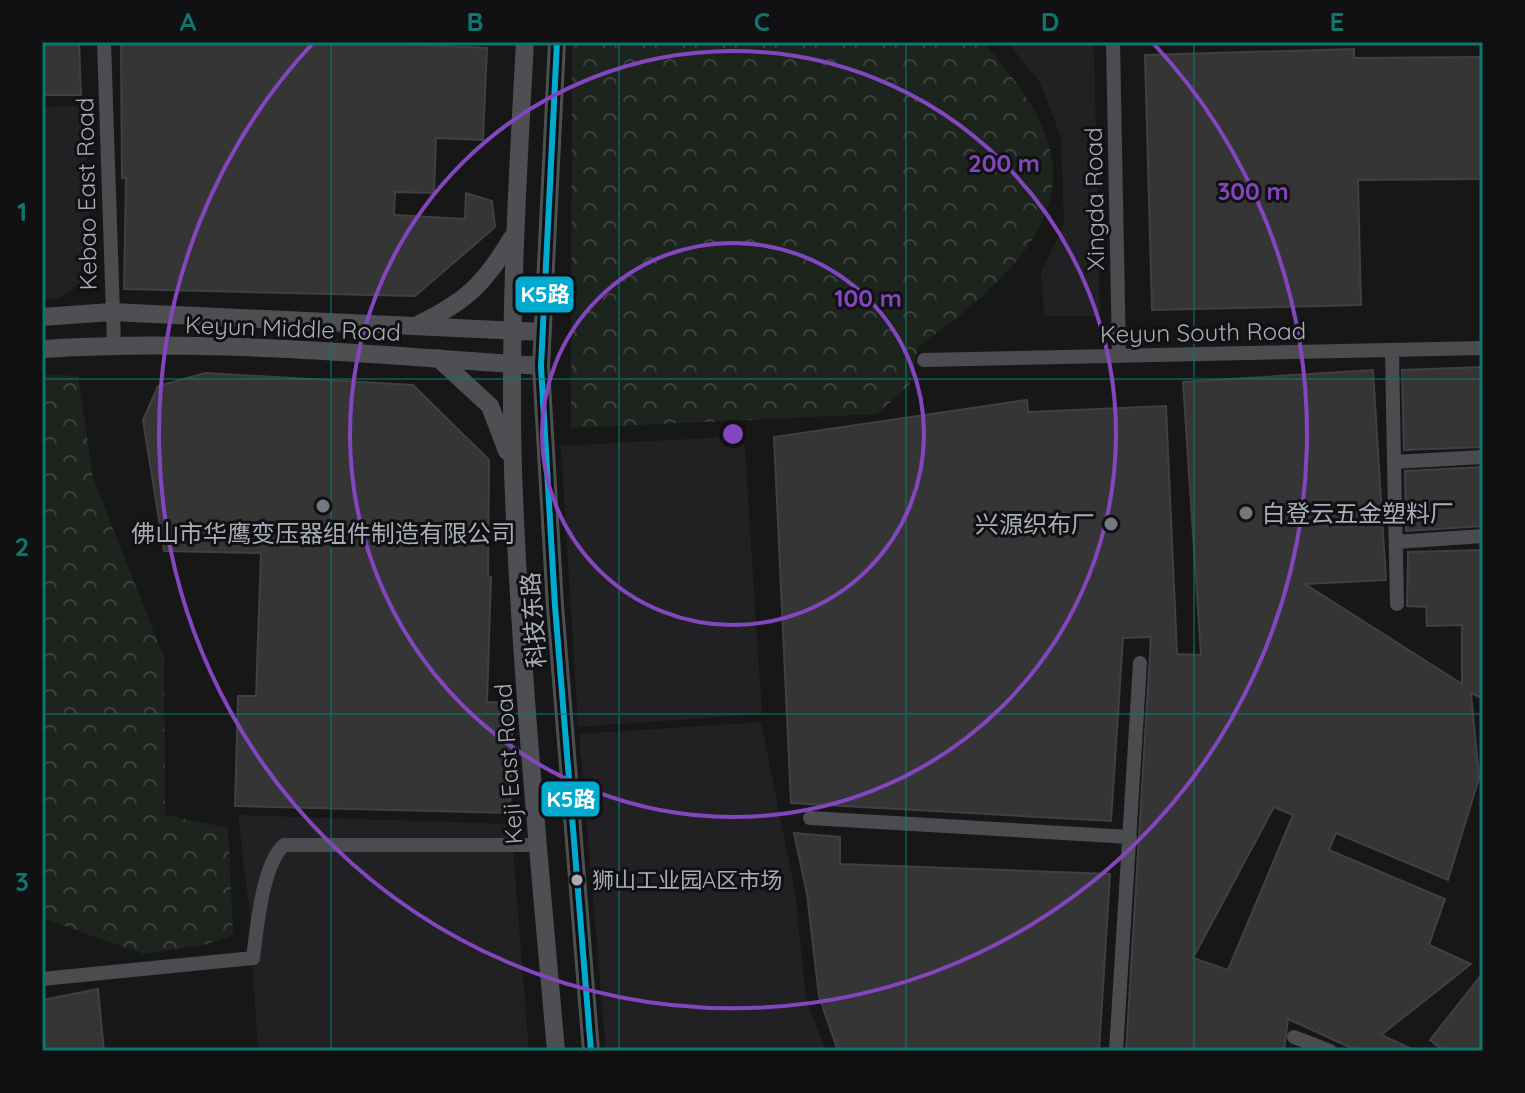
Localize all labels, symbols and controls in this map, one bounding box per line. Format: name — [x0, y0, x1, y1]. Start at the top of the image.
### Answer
text: A — [180, 5, 197, 38]
text: B — [466, 5, 484, 38]
text: C — [754, 5, 770, 38]
text: D — [1041, 5, 1059, 38]
text: E — [1330, 5, 1344, 38]
street label: Kebao East Road — [69, 97, 103, 291]
street label: Xingda Road — [1078, 127, 1110, 271]
text: 200 m — [968, 148, 1040, 178]
text: 300 m — [1217, 176, 1289, 206]
text: 1 — [17, 195, 27, 228]
line badge: K5路 — [514, 275, 575, 314]
text: K5路 — [520, 280, 570, 308]
text: 100 m — [834, 283, 902, 313]
street label: Keyun Middle Road — [185, 309, 401, 347]
street label: Keyun South Road — [1100, 315, 1306, 349]
centre of rings — [719, 420, 747, 448]
marker: 佛山市华鹰变压器组件制造有限公司 — [314, 497, 332, 515]
place label: 白登云五金塑料厂 — [1262, 498, 1454, 528]
marker: 白登云五金塑料厂 — [1237, 504, 1255, 522]
place label: 兴源织布厂 — [975, 509, 1095, 539]
marker: 兴源织布厂 — [1102, 515, 1120, 533]
place label: 佛山市华鹰变压器组件制造有限公司 — [131, 518, 515, 548]
text: 2 — [15, 530, 29, 563]
street label: 科技东路 — [515, 571, 551, 669]
street label: Keji East Road — [487, 683, 529, 845]
line badge: K5路 — [540, 780, 601, 818]
text: K5路 — [546, 785, 596, 813]
text: 3 — [15, 865, 29, 898]
place label: 狮山工业园A区市场 — [592, 866, 782, 894]
marker: 狮山工业园A区市场 — [569, 872, 585, 888]

